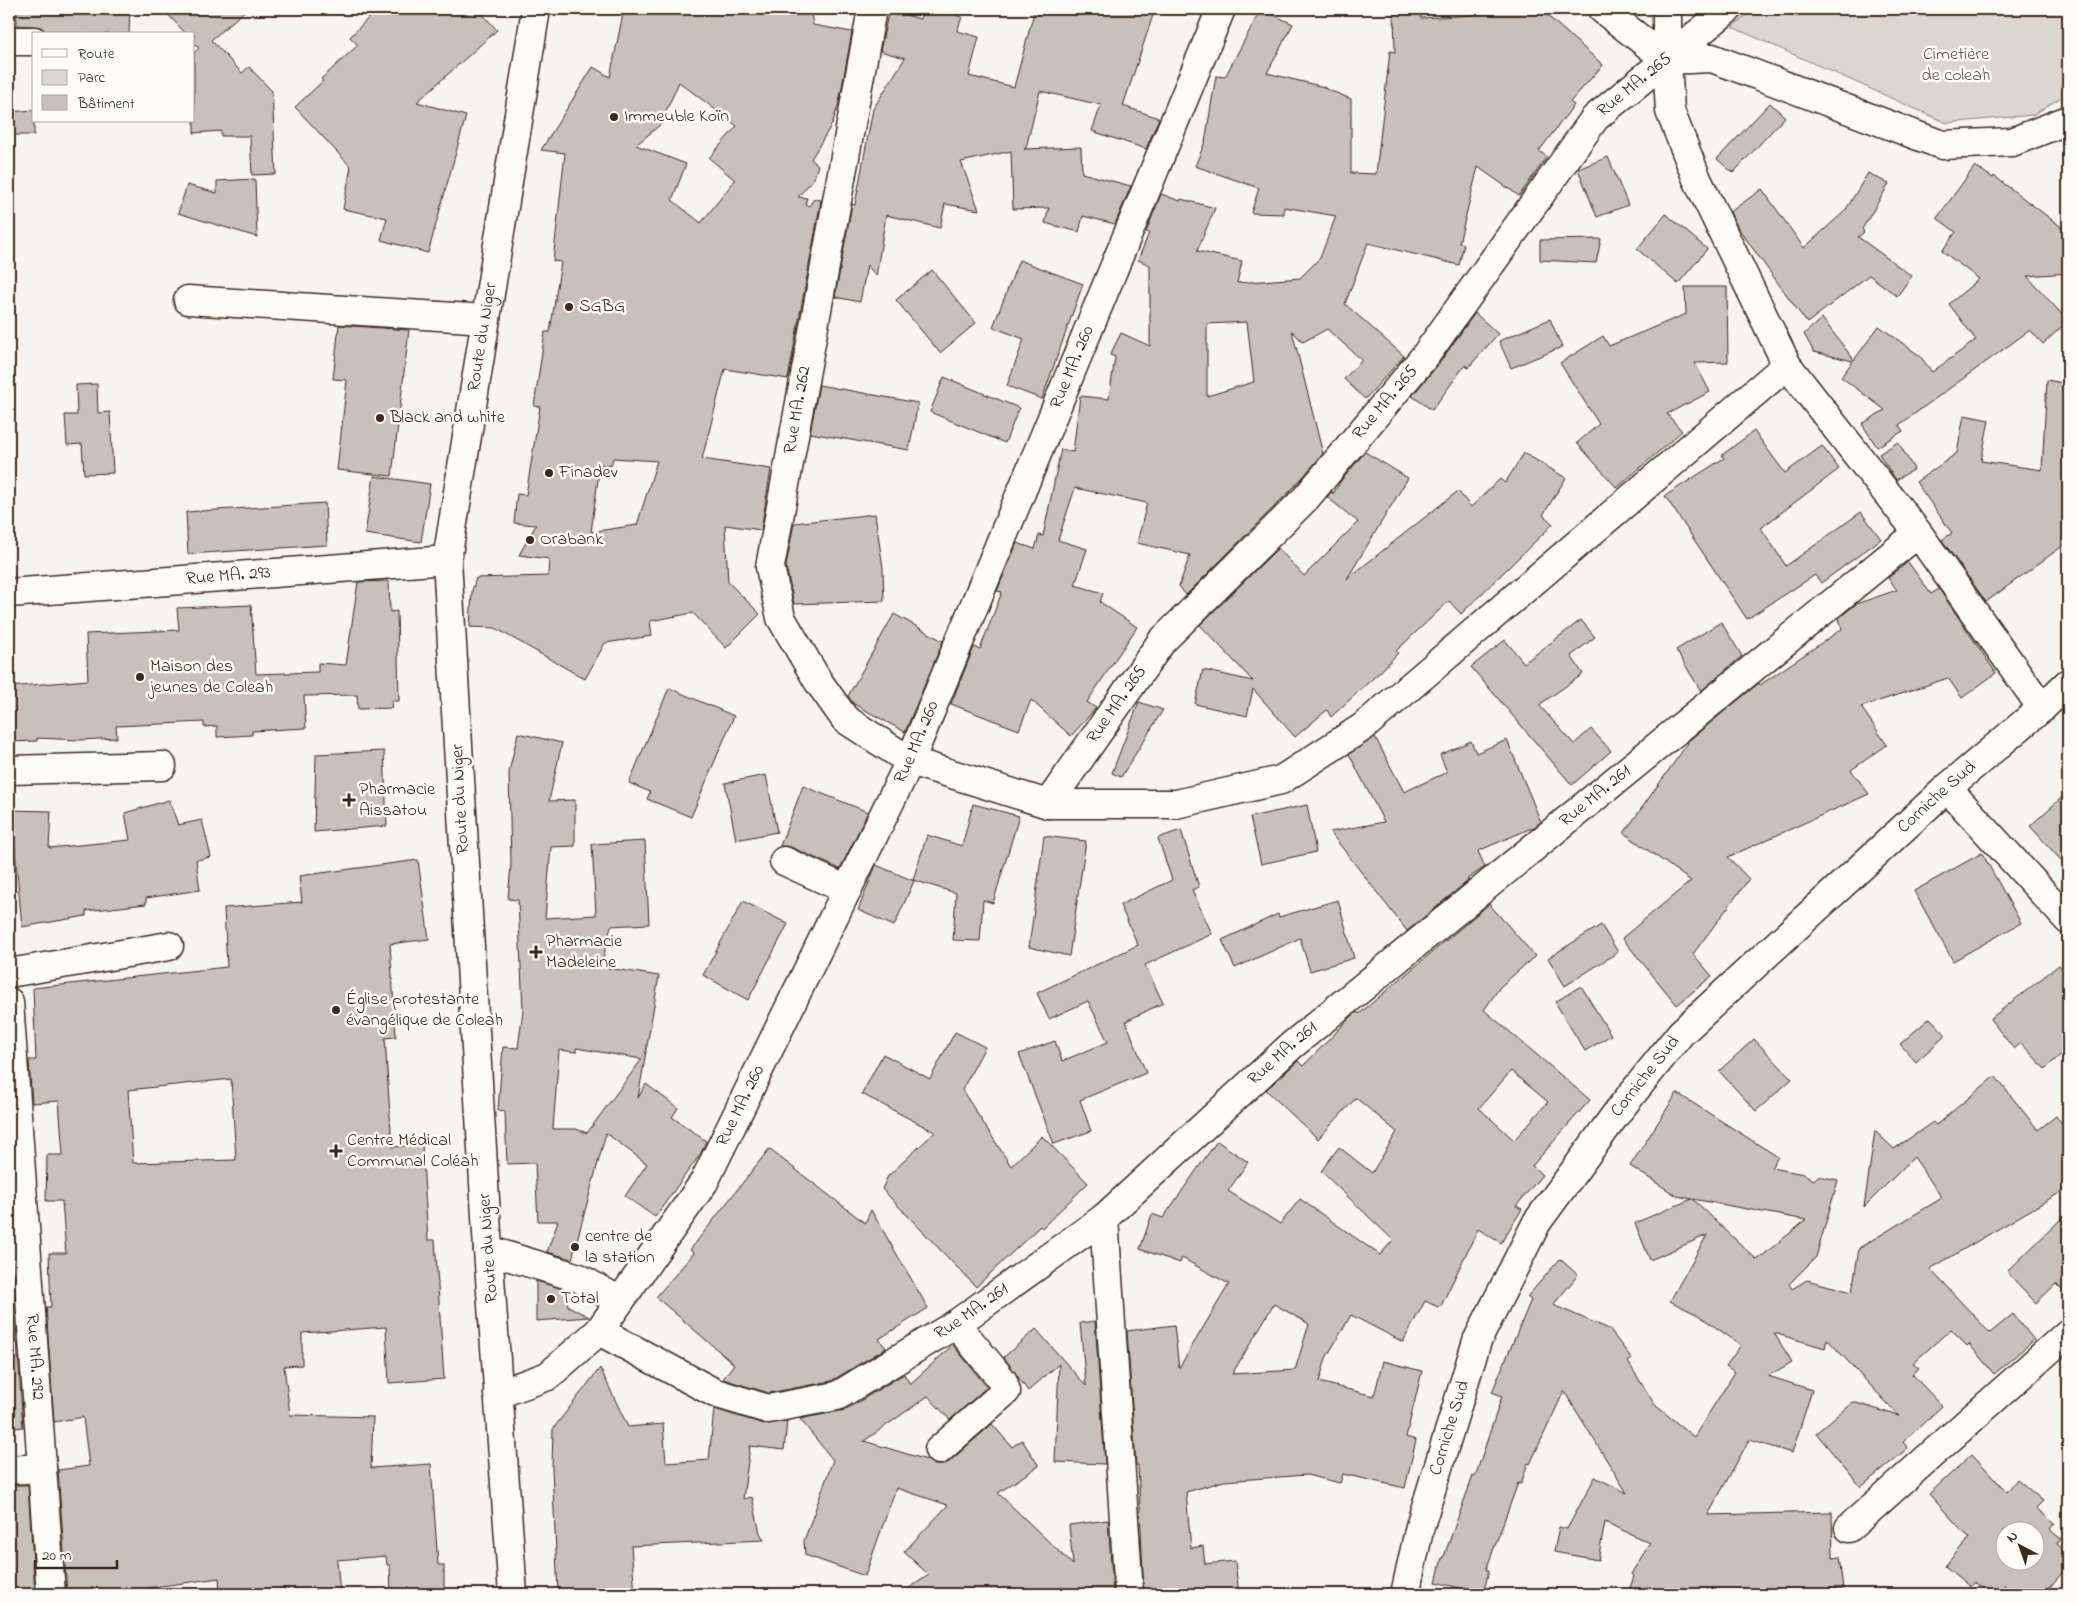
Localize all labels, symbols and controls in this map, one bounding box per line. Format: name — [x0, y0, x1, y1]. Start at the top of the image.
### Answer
legend — [32, 32, 195, 122]
park label: Cimetière de coleah — [1922, 42, 1990, 89]
text: Route — [78, 43, 115, 65]
street label: Rue MA. 265 — [1592, 47, 1678, 124]
text: Parc — [78, 67, 106, 89]
text: Bâtiment — [77, 93, 135, 115]
place label: Immeuble Koïn — [624, 104, 729, 130]
marker: Immeuble Koïn — [608, 111, 620, 123]
street label: Route du Niger — [461, 280, 505, 394]
place label: SGBG — [579, 294, 625, 320]
marker: SGBG — [563, 301, 575, 313]
street label: Rue MA. 260 — [1044, 322, 1102, 413]
street label: Rue MA. 265 — [1347, 360, 1425, 446]
street label: Rue MA. 262 — [777, 364, 819, 456]
place label: Black and white — [389, 405, 506, 431]
marker: Black and white — [374, 412, 386, 424]
place label: Finadev — [558, 460, 618, 486]
marker: Finadev — [543, 467, 555, 479]
place label: Orabank — [540, 527, 603, 553]
marker: Orabank — [524, 534, 536, 546]
street label: Rue MA. 293 — [185, 560, 272, 593]
place label: Maison des jeunes de Coleah — [148, 654, 273, 701]
street label: Rue MA. 265 — [1081, 660, 1154, 749]
marker: Maison des jeunes de Coleah — [134, 671, 146, 683]
street label: Rue MA. 260 — [888, 697, 946, 788]
street label: Route du Niger — [445, 743, 478, 855]
street label: Corniche Sud — [1892, 755, 1982, 840]
street label: Rue MA. 261 — [1554, 759, 1637, 834]
place label: Pharmacie Aissatou — [359, 777, 436, 824]
marker: Pharmacie Aissatou — [343, 794, 355, 806]
place label: Pharmacie Madeleine — [546, 929, 623, 976]
marker: Pharmacie Madeleine — [530, 946, 542, 958]
place label: Église protestante évangélique de Coleah — [346, 987, 503, 1035]
marker: Église protestante évangélique de Coleah — [330, 1004, 342, 1016]
street label: Rue MA. 261 — [1242, 1016, 1324, 1092]
street label: Corniche Sud — [1605, 1030, 1687, 1123]
street label: Rue MA. 260 — [710, 1061, 772, 1151]
place label: Centre Médical Communal Coléah — [347, 1128, 479, 1175]
marker: Centre Médical Communal Coléah — [329, 1144, 343, 1158]
street label: Route du Niger — [472, 1192, 507, 1304]
place label: centre de la station — [585, 1224, 655, 1271]
marker: centre de la station — [569, 1241, 581, 1253]
street label: Rue MA. 261 — [930, 1277, 1015, 1347]
place label: Total — [561, 1286, 599, 1312]
marker: Total — [545, 1293, 557, 1305]
street label: Rue MA. 292 — [18, 1313, 50, 1401]
street label: Corniche Sud — [1423, 1377, 1477, 1479]
north arrow — [1994, 1520, 2044, 1570]
text: N — [2002, 1526, 2023, 1548]
scale bar — [35, 1538, 118, 1570]
text: 20 m — [42, 1545, 72, 1567]

